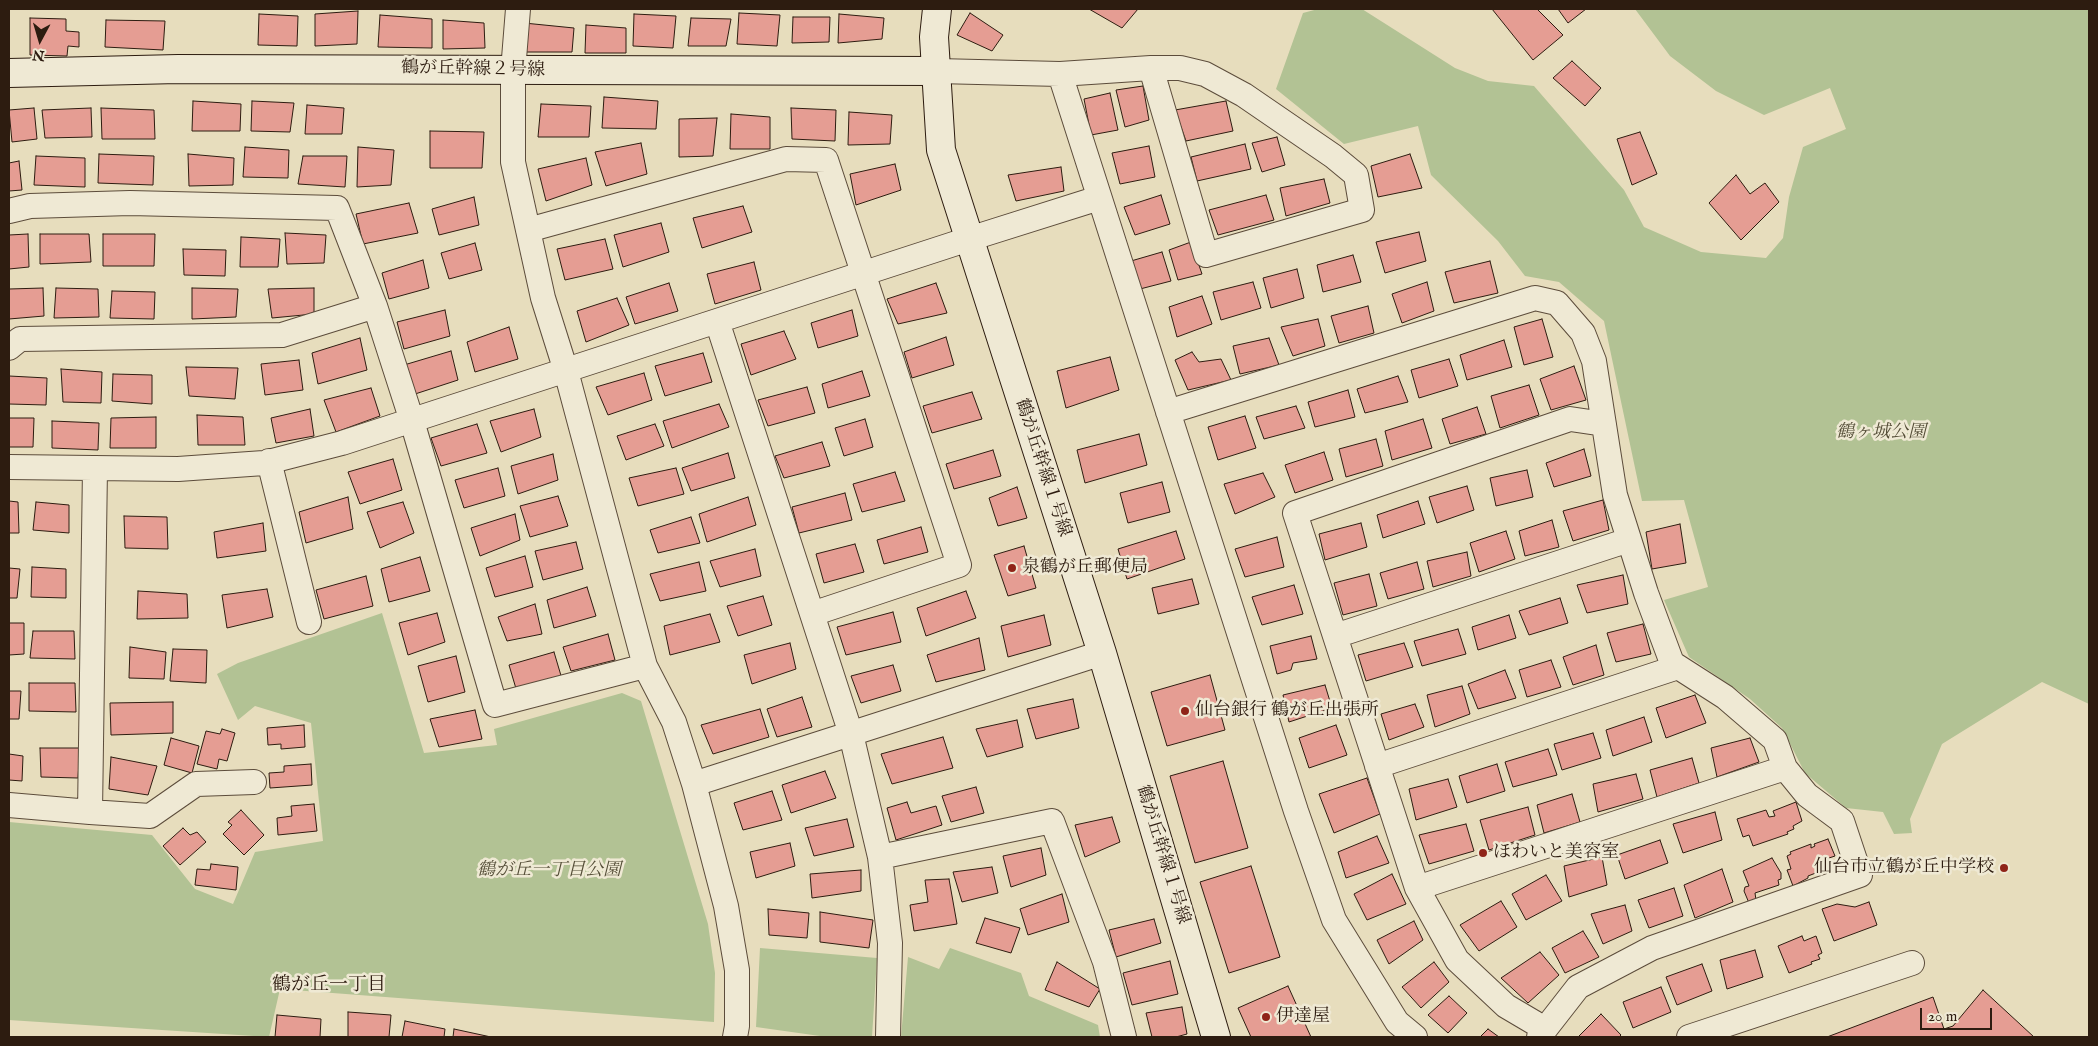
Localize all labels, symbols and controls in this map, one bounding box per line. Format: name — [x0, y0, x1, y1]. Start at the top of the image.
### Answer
north arrow — [15, 15, 65, 65]
text: N — [31, 45, 45, 65]
street label: 鶴が丘幹線２号線 — [401, 58, 545, 82]
street label: 鶴が丘幹線１号線 — [1009, 396, 1075, 540]
park label: 鶴ヶ城公園 — [1836, 422, 1926, 444]
place label: 泉鶴が丘郵便局 — [1022, 557, 1148, 579]
marker: 泉鶴が丘郵便局 — [1006, 562, 1018, 574]
place label: 仙台銀行 鶴が丘出張所 — [1195, 700, 1379, 722]
marker: 仙台銀行 鶴が丘出張所 — [1179, 705, 1191, 717]
street label: 鶴が丘幹線１号線 — [1131, 783, 1193, 927]
place label: ほわいと美容室 — [1493, 842, 1619, 864]
marker: ほわいと美容室 — [1477, 847, 1489, 859]
place label: 仙台市立鶴が丘中学校 — [1814, 857, 1994, 879]
park label: 鶴が丘一丁目公園 — [477, 860, 621, 882]
marker: 仙台市立鶴が丘中学校 — [1998, 862, 2010, 874]
district label: 鶴が丘一丁目 — [272, 975, 386, 997]
scale bar — [1923, 998, 1996, 1030]
place label: 伊達屋 — [1276, 1006, 1330, 1028]
text: 20 m — [1928, 1007, 1957, 1026]
marker: 伊達屋 — [1260, 1011, 1272, 1023]

